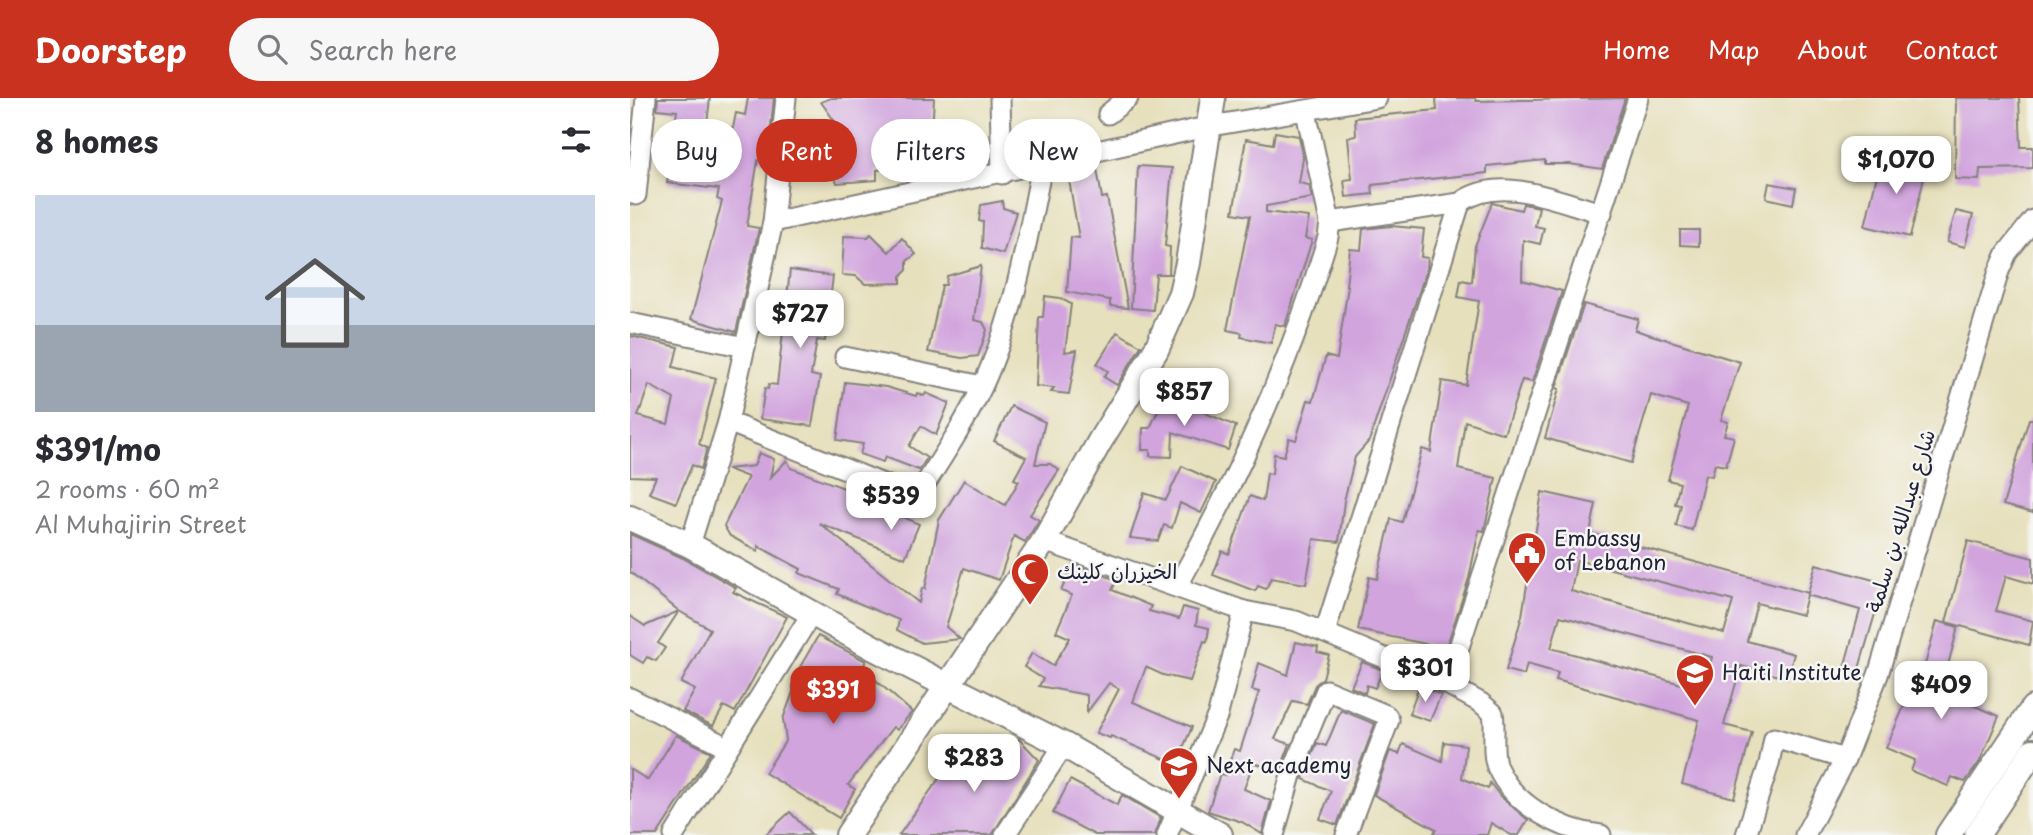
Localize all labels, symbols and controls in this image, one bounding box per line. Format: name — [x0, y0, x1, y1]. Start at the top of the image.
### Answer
search box — [229, 18, 719, 81]
text: Doorstep — [35, 24, 187, 74]
icon: search — [253, 30, 291, 68]
text: Search here — [309, 30, 457, 69]
text: Home — [1603, 31, 1670, 67]
text: Map — [1708, 31, 1759, 67]
text: About — [1797, 31, 1867, 67]
text: Contact — [1905, 31, 1998, 67]
text: 8 homes — [35, 118, 158, 163]
chip: Buy — [651, 119, 742, 182]
chip: Rent — [756, 119, 857, 182]
chip: Filters — [871, 119, 990, 182]
chip: New — [1004, 119, 1102, 182]
icon: filters — [557, 121, 595, 159]
pin: $1,070 — [1839, 136, 1953, 196]
text: $1,070 — [1857, 141, 1935, 176]
icon: home — [252, 240, 378, 366]
pin: $727 — [759, 290, 841, 350]
text: $727 — [772, 295, 828, 330]
pin: $857 — [1143, 368, 1225, 428]
text: $857 — [1156, 373, 1212, 408]
street label: شارع عبدالله بن سلمة — [1856, 425, 1943, 616]
text: $391/mo — [35, 426, 161, 471]
text: 2 rooms · 60 m² — [35, 471, 220, 506]
pin: $539 — [850, 472, 932, 532]
text: $539 — [862, 477, 920, 512]
text: Al Muhajirin Street — [35, 506, 247, 541]
place label: Embassy of Lebanon — [1554, 521, 1667, 577]
public building icon: Embassy of Lebanon — [1506, 530, 1548, 585]
mosque icon: الخيزران كلينك — [1009, 551, 1051, 606]
place label: الخيزران كلينك — [1057, 554, 1177, 586]
pin: $301 — [1384, 644, 1466, 704]
text: $301 — [1397, 649, 1453, 684]
school or university icon: Haiti Institute — [1674, 652, 1716, 707]
place label: Haiti Institute — [1722, 655, 1862, 687]
pin: $409 — [1900, 662, 1982, 721]
pin: $391 — [792, 666, 874, 726]
text: $409 — [1910, 666, 1972, 701]
text: $391 — [807, 671, 859, 706]
pin: $283 — [933, 734, 1015, 794]
text: $283 — [944, 739, 1004, 774]
school or university icon: Next academy — [1158, 745, 1200, 800]
place label: Next academy — [1206, 748, 1352, 780]

